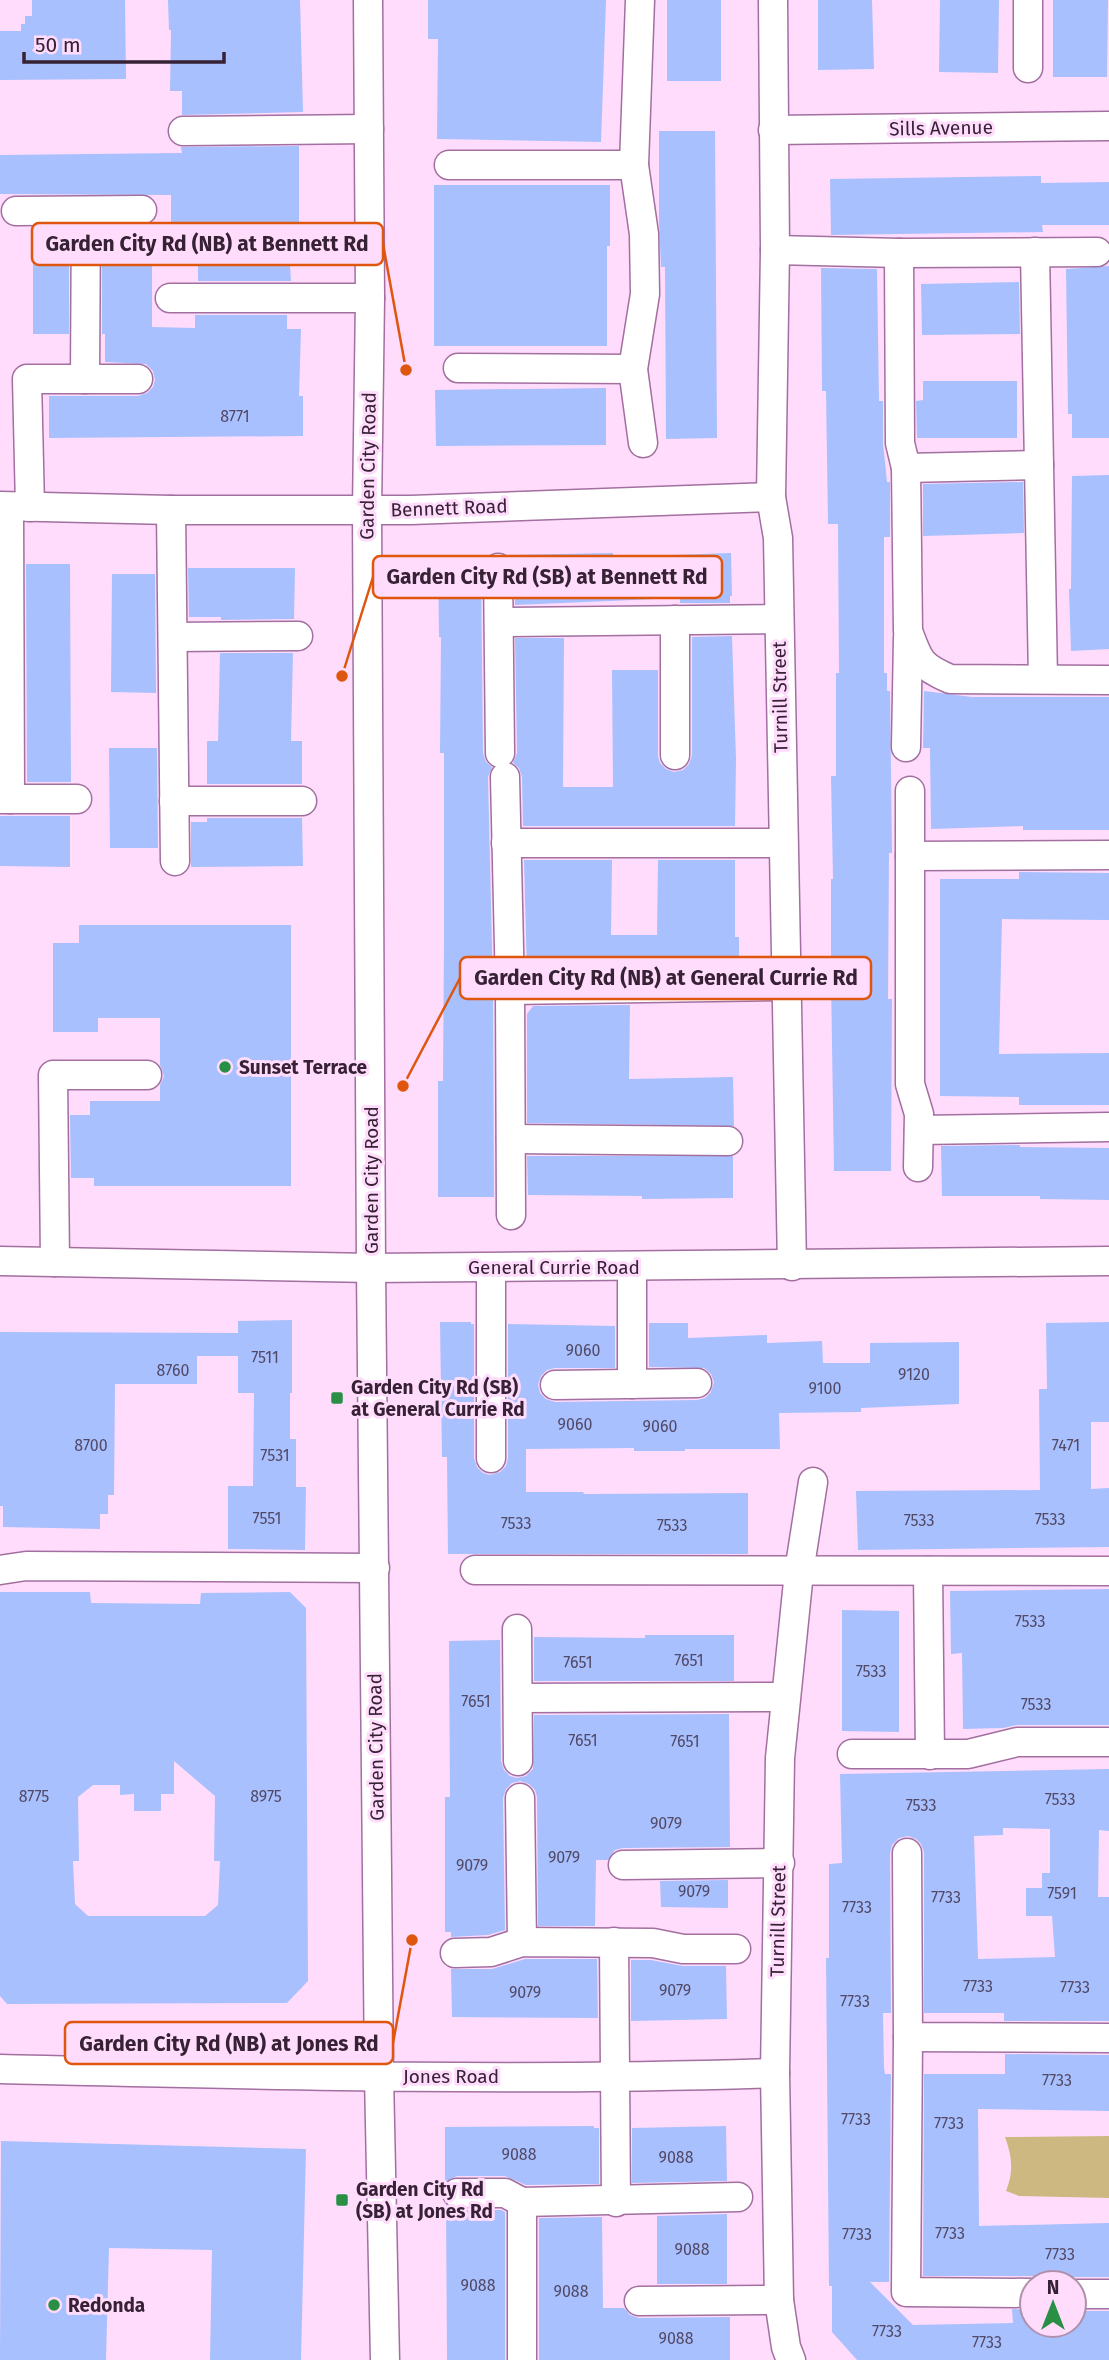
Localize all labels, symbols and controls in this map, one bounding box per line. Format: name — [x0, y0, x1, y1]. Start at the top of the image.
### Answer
scale bar — [24, 21, 224, 65]
text: 50 m — [35, 32, 81, 58]
street label: Sills Avenue — [889, 116, 993, 140]
callout: Garden City Rd (NB) at Bennett Rd — [32, 223, 383, 265]
text: Garden City Rd (NB) at Bennett Rd — [45, 231, 369, 257]
street label: Garden City Road — [355, 392, 381, 540]
house number: 8771 — [220, 407, 250, 426]
street label: Bennett Road — [390, 494, 508, 522]
callout: Garden City Rd (SB) at Bennett Rd — [373, 556, 722, 598]
text: Garden City Rd (SB) at Bennett Rd — [386, 564, 708, 590]
street label: Turnill Street — [768, 641, 792, 753]
callout: Garden City Rd (NB) at General Currie Rd — [460, 957, 871, 999]
text: Garden City Rd (NB) at General Currie Rd — [474, 965, 858, 991]
place label: Sunset Terrace — [239, 1056, 367, 1079]
marker: Sunset Terrace — [217, 1059, 233, 1075]
street label: Garden City Road — [360, 1106, 383, 1254]
street label: General Currie Road — [468, 1256, 640, 1279]
house number: 9060 — [566, 1341, 600, 1360]
house number: 7511 — [251, 1348, 279, 1367]
house number: 8760 — [157, 1361, 189, 1380]
house number: 9120 — [898, 1365, 930, 1384]
place label: Garden City Rd (SB) at General Currie Rd — [351, 1376, 525, 1421]
house number: 9100 — [809, 1379, 841, 1398]
marker: Garden City Rd (SB) at General Currie Rd — [329, 1390, 345, 1406]
house number: 9060 — [558, 1415, 592, 1434]
house number: 9060 — [643, 1417, 677, 1436]
house number: 8700 — [74, 1436, 108, 1455]
house number: 7471 — [1052, 1436, 1080, 1455]
house number: 7531 — [260, 1446, 290, 1465]
house number: 7551 — [253, 1509, 281, 1528]
house number: 7533 — [1035, 1510, 1065, 1529]
house number: 7533 — [904, 1511, 934, 1530]
house number: 7533 — [501, 1514, 531, 1533]
house number: 7533 — [657, 1516, 687, 1535]
house number: 7533 — [1015, 1612, 1045, 1631]
house number: 7651 — [674, 1651, 704, 1670]
house number: 7651 — [563, 1653, 593, 1672]
house number: 7533 — [856, 1662, 886, 1681]
street label: Garden City Road — [363, 1673, 389, 1821]
house number: 7651 — [461, 1692, 491, 1711]
house number: 7533 — [1021, 1695, 1051, 1714]
house number: 7651 — [568, 1731, 598, 1750]
house number: 7651 — [670, 1732, 700, 1751]
house number: 8775 — [19, 1787, 49, 1806]
house number: 8975 — [250, 1787, 282, 1806]
house number: 7533 — [1045, 1790, 1075, 1809]
house number: 7533 — [906, 1796, 936, 1815]
house number: 9079 — [650, 1814, 682, 1833]
house number: 9079 — [548, 1848, 580, 1867]
house number: 9079 — [456, 1856, 488, 1875]
street label: Turnill Street — [766, 1865, 790, 1977]
house number: 9079 — [678, 1882, 710, 1901]
house number: 7591 — [1047, 1884, 1077, 1903]
house number: 7733 — [931, 1888, 961, 1907]
house number: 7733 — [842, 1898, 872, 1917]
house number: 7733 — [963, 1977, 993, 1996]
house number: 7733 — [1060, 1978, 1090, 1997]
house number: 9079 — [659, 1981, 691, 2000]
house number: 9079 — [509, 1983, 541, 2002]
house number: 7733 — [840, 1992, 870, 2011]
callout: Garden City Rd (NB) at Jones Rd — [65, 2022, 393, 2064]
text: Garden City Rd (NB) at Jones Rd — [79, 2031, 379, 2057]
street label: Jones Road — [403, 2065, 499, 2088]
house number: 7733 — [1042, 2071, 1072, 2090]
house number: 7733 — [841, 2110, 871, 2129]
house number: 7733 — [934, 2114, 964, 2133]
house number: 9088 — [502, 2145, 537, 2164]
house number: 9088 — [659, 2148, 694, 2167]
place label: Garden City Rd (SB) at Jones Rd — [356, 2178, 493, 2223]
marker: Garden City Rd (SB) at Jones Rd — [334, 2192, 350, 2208]
house number: 7733 — [935, 2224, 965, 2243]
house number: 7733 — [842, 2225, 872, 2244]
house number: 9088 — [675, 2240, 710, 2259]
house number: 7733 — [1045, 2245, 1075, 2264]
north arrow — [1018, 2269, 1088, 2339]
house number: 9088 — [461, 2276, 496, 2295]
text: N — [1047, 2276, 1059, 2299]
house number: 9088 — [554, 2282, 589, 2301]
place label: Redonda — [68, 2294, 145, 2317]
marker: Redonda — [46, 2297, 62, 2313]
house number: 7733 — [872, 2322, 902, 2341]
house number: 9088 — [659, 2329, 694, 2348]
house number: 7733 — [972, 2333, 1002, 2352]

